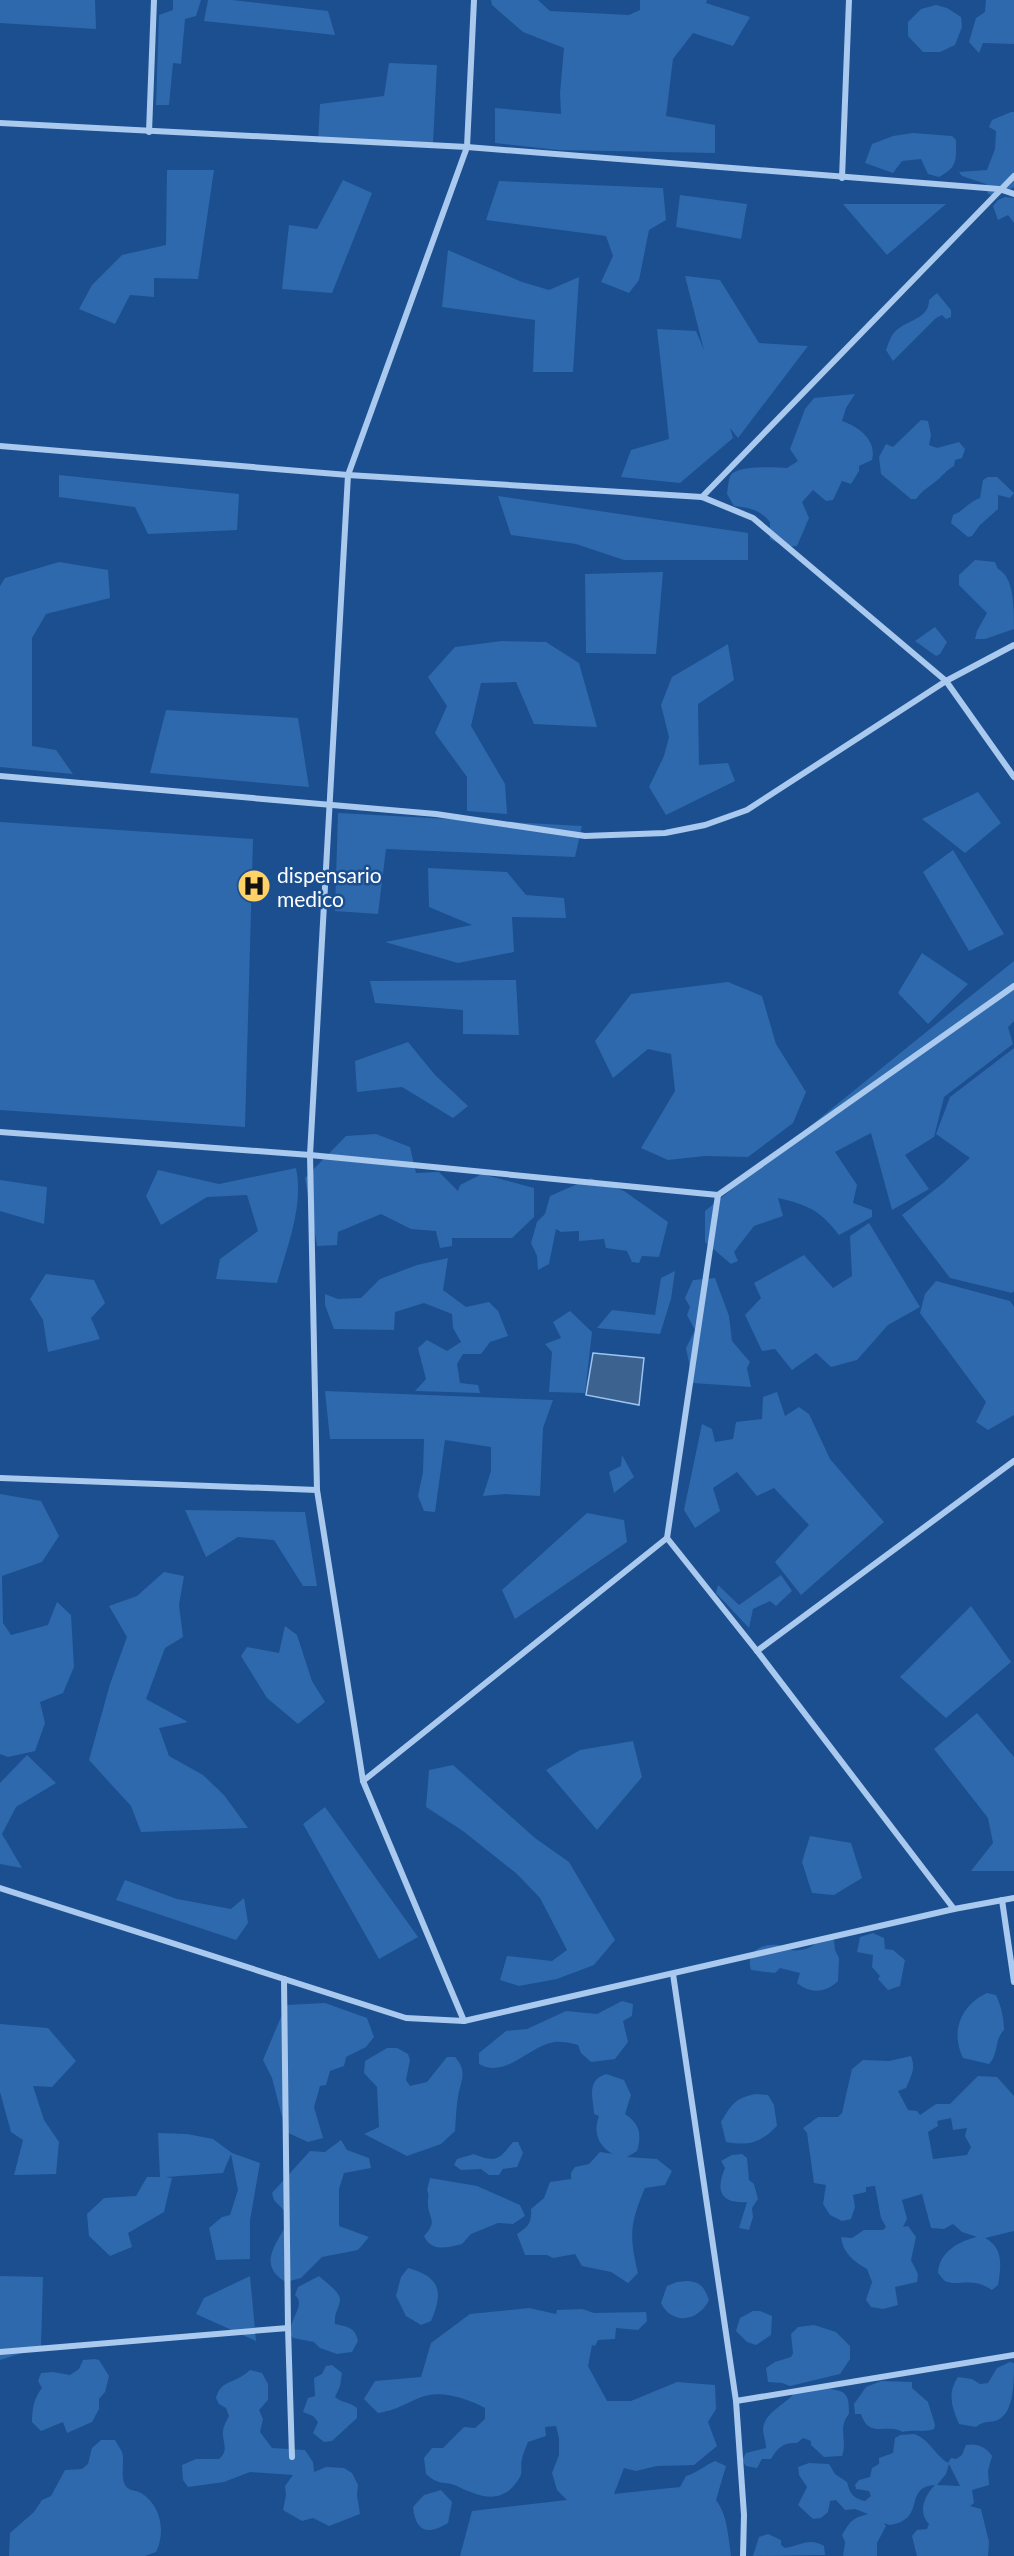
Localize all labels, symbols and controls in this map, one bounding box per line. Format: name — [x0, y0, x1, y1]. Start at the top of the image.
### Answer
place label: dispensario medico — [277, 862, 382, 911]
hospital icon: dispensario medico — [236, 868, 272, 904]

